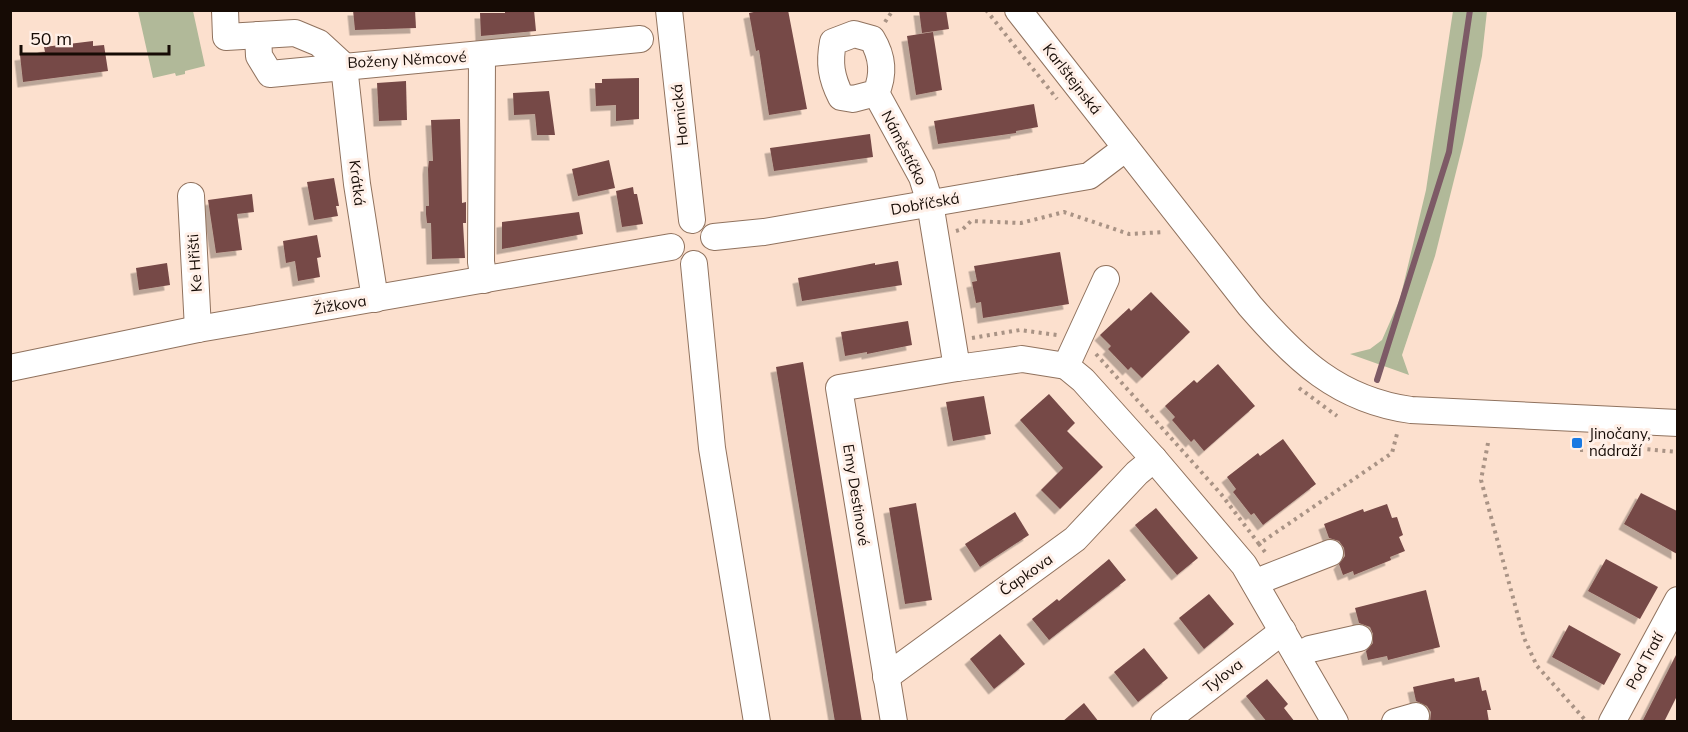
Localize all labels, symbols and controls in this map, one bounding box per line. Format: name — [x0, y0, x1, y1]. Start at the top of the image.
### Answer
scale bar — [21, 18, 170, 56]
text: 50 m — [30, 27, 72, 50]
street label: Karlštejnská — [1039, 39, 1106, 118]
street label: Boženy Němcové — [347, 47, 467, 72]
street label: Hornická — [667, 83, 692, 147]
street label: Náměstíčko — [878, 107, 931, 188]
street label: Krátká — [345, 159, 370, 207]
street label: Dobříčská — [889, 188, 961, 219]
street label: Ke Hřišti — [183, 233, 206, 293]
street label: Žižkova — [312, 291, 368, 318]
place label: Jinočany, nádraží — [1589, 424, 1651, 460]
marker: Jinočany, nádraží — [1570, 436, 1584, 450]
street label: Emy Destinové — [839, 443, 874, 547]
street label: Čapkova — [995, 549, 1056, 600]
street label: Pod Tratí — [1622, 628, 1668, 693]
street label: Tylova — [1199, 654, 1246, 697]

